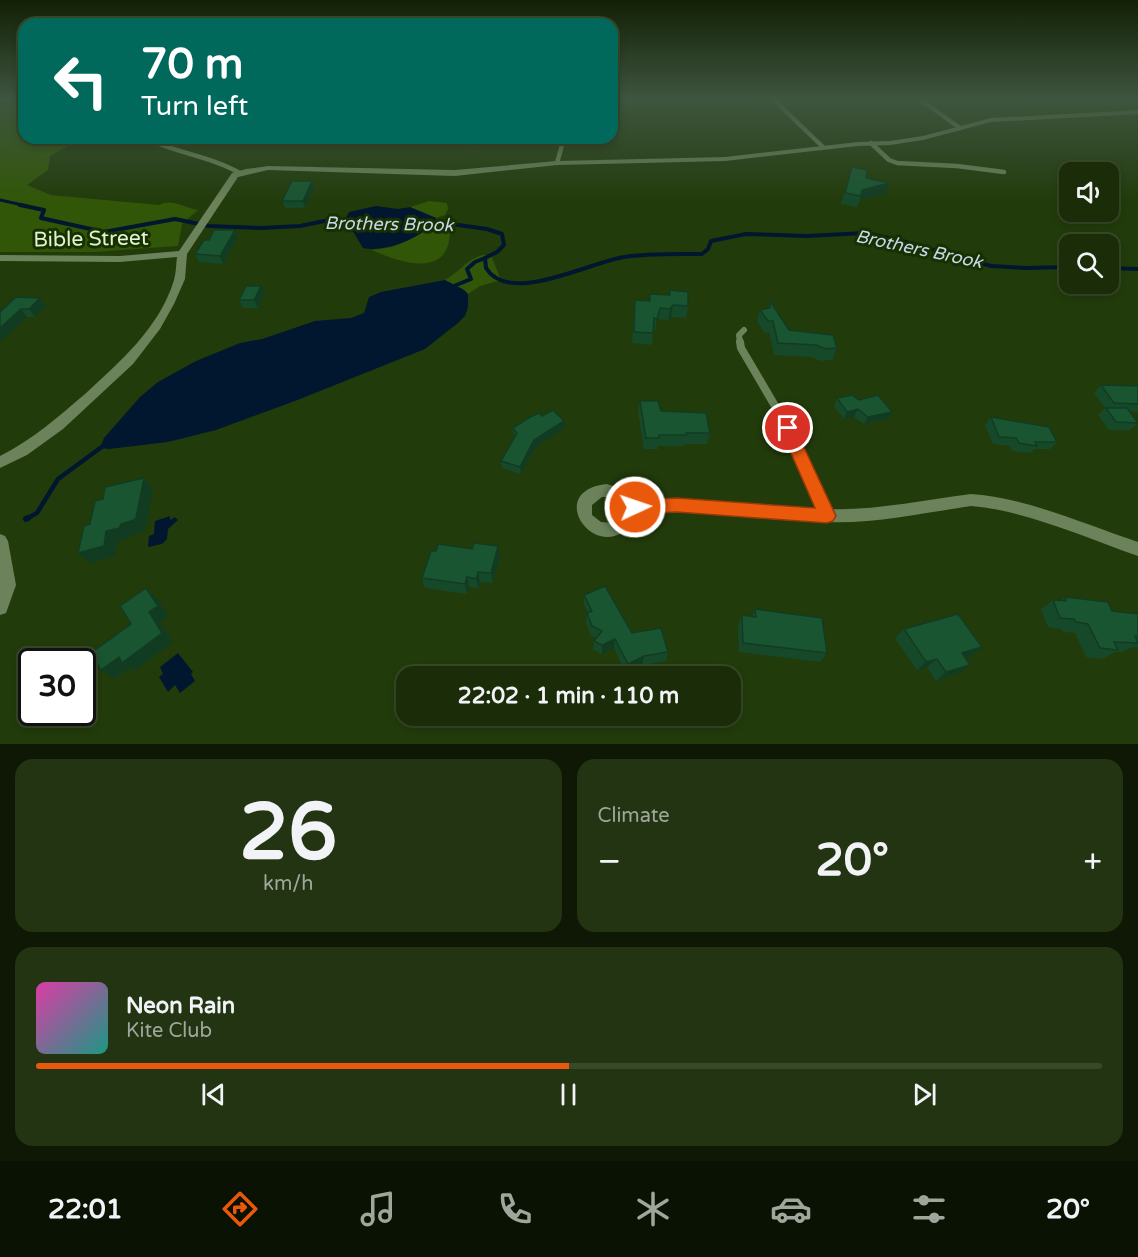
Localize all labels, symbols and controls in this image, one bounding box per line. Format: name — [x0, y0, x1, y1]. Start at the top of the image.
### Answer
text: 70 m — [141, 39, 243, 90]
icon: left — [42, 42, 120, 120]
text: Turn left — [141, 90, 248, 123]
map controls — [1059, 162, 1119, 294]
button: sound — [1059, 162, 1119, 222]
water label: Brothers Brook — [324, 212, 455, 236]
street label: Bible Street — [33, 225, 149, 253]
water label: Brothers Brook — [854, 225, 985, 273]
button: search — [1059, 234, 1119, 294]
pin — [762, 402, 813, 453]
icon: arrive — [771, 411, 804, 444]
position arrow — [603, 475, 667, 539]
speed limit sign: 30 — [18, 648, 96, 726]
text: 22:02 · 1 min · 110 m — [458, 683, 679, 709]
text: 26 — [239, 786, 337, 880]
text: Climate — [598, 804, 670, 828]
text: 20° — [815, 834, 889, 888]
text: − — [598, 842, 621, 881]
text: + — [1083, 842, 1102, 881]
text: km/h — [263, 872, 313, 896]
text: Neon Rain — [126, 993, 235, 1019]
text: Kite Club — [126, 1019, 212, 1043]
icon: previous — [197, 1078, 230, 1111]
icon: pause — [552, 1078, 585, 1111]
icon: next — [908, 1078, 941, 1111]
icon: directions — [219, 1188, 261, 1230]
icon: music — [357, 1188, 399, 1230]
icon: phone — [494, 1188, 536, 1230]
icon: climate — [632, 1188, 674, 1230]
icon: car — [770, 1188, 812, 1230]
icon: filters — [908, 1188, 950, 1230]
text: 22:01 — [48, 1193, 123, 1226]
text: 20° — [1046, 1193, 1090, 1226]

